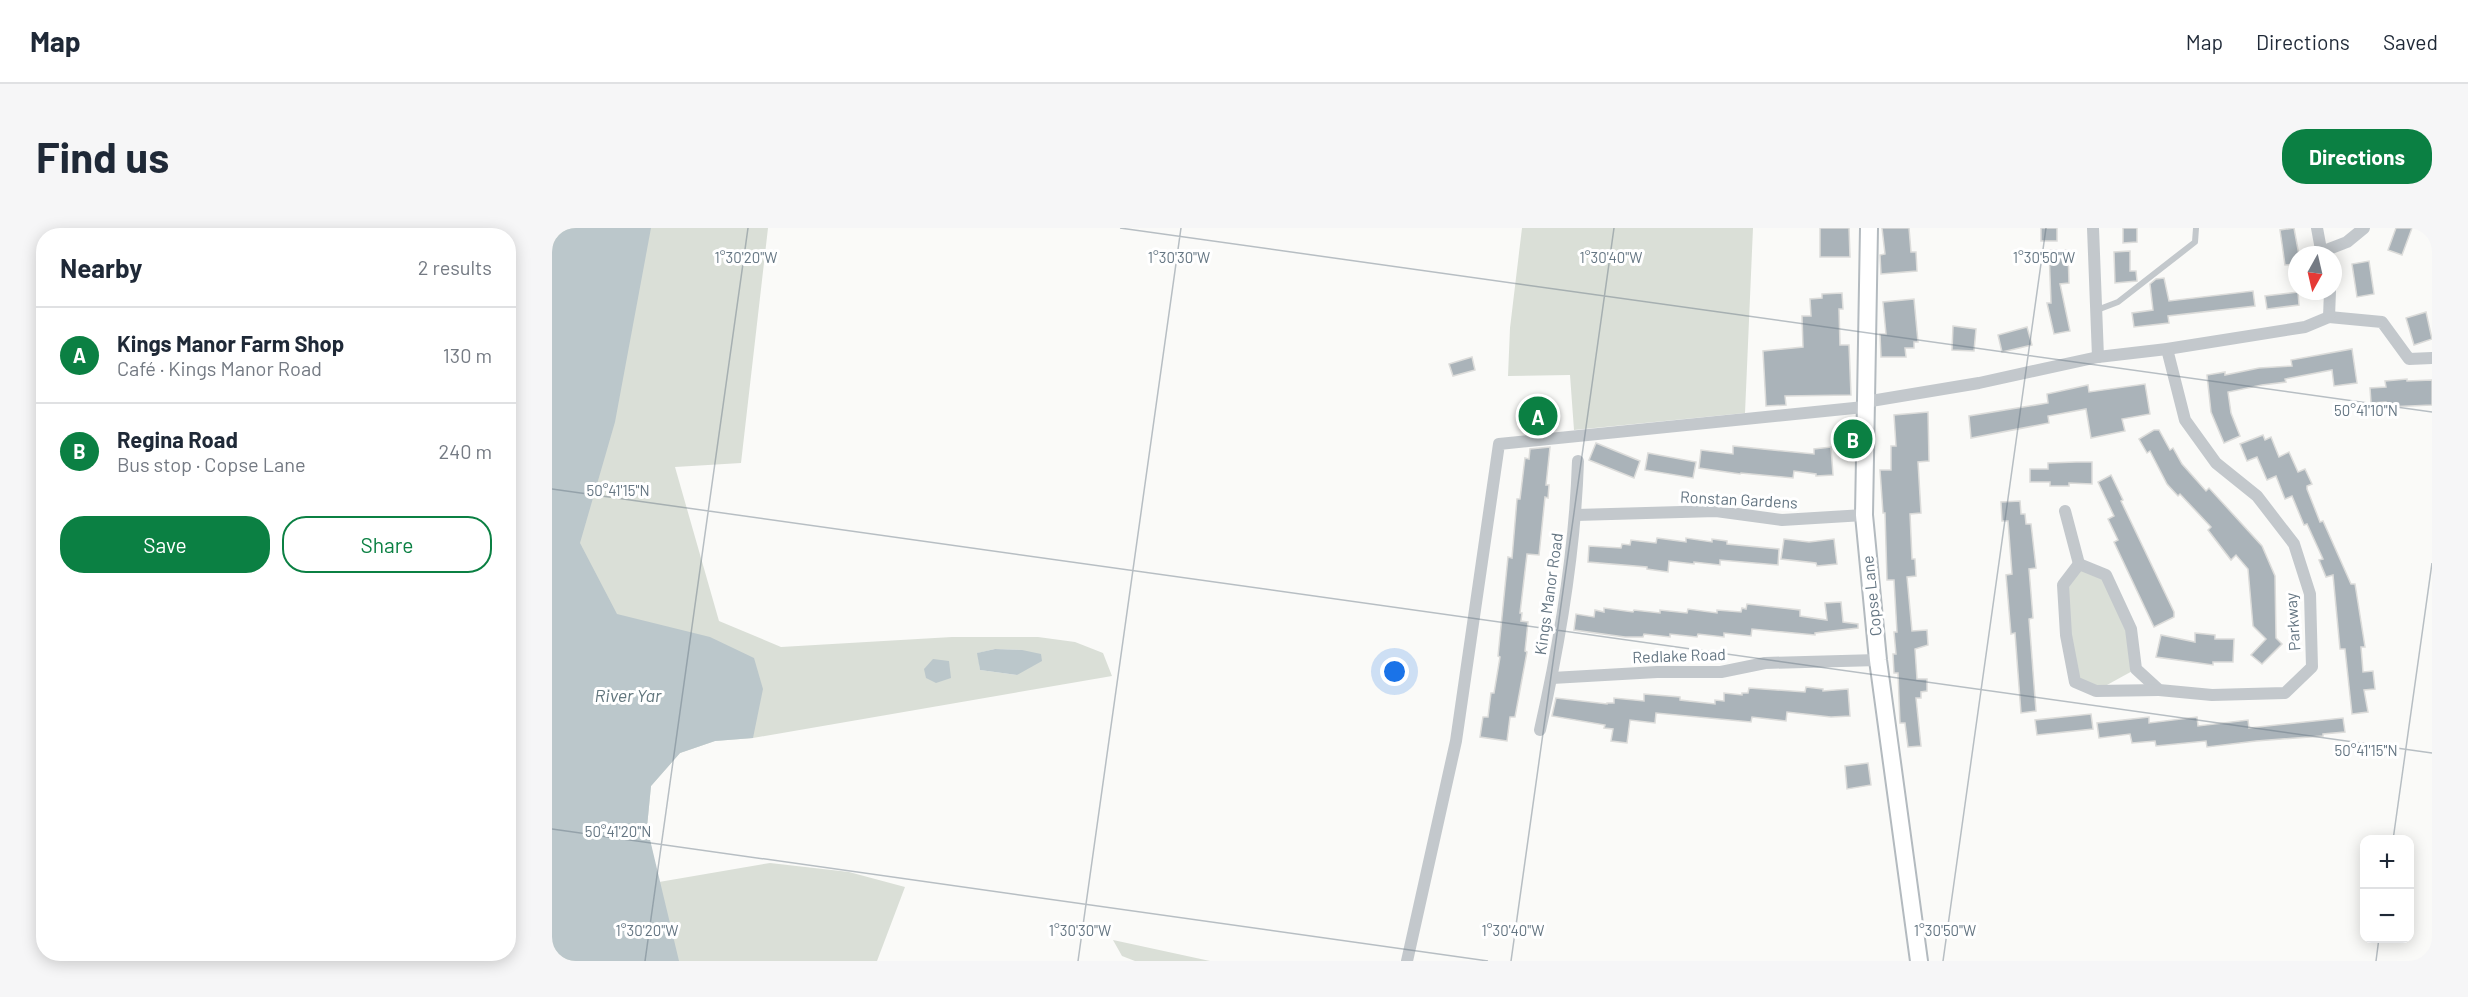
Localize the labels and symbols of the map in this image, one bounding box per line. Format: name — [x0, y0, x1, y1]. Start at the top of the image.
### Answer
north arrow — [2288, 246, 2342, 300]
text: 1°30'20"W — [715, 248, 777, 266]
text: 1°30'30"W — [1148, 248, 1210, 266]
text: 1°30'40"W — [1580, 248, 1642, 266]
text: 1°30'50"W — [2013, 248, 2075, 266]
pin: A — [1518, 394, 1558, 438]
text: 50°41'10"N — [2334, 401, 2398, 419]
pin: B — [1834, 416, 1872, 462]
text: 50°41'15"N — [586, 481, 650, 499]
street label: Ronstan Gardens — [1680, 486, 1798, 512]
street label: Kings Manor Road — [1530, 532, 1566, 656]
street label: Copse Lane — [1857, 555, 1885, 637]
street label: Parkway — [2280, 592, 2304, 652]
street label: Redlake Road — [1632, 644, 1726, 666]
your location — [1380, 657, 1409, 686]
water label: River Yar — [595, 684, 662, 706]
text: 50°41'15"N — [2334, 741, 2398, 759]
text: 50°41'20"N — [585, 822, 651, 840]
text: 1°30'20"W — [616, 921, 678, 939]
text: 1°30'30"W — [1049, 921, 1111, 939]
text: 1°30'40"W — [1482, 921, 1544, 939]
text: 1°30'50"W — [1914, 921, 1976, 939]

